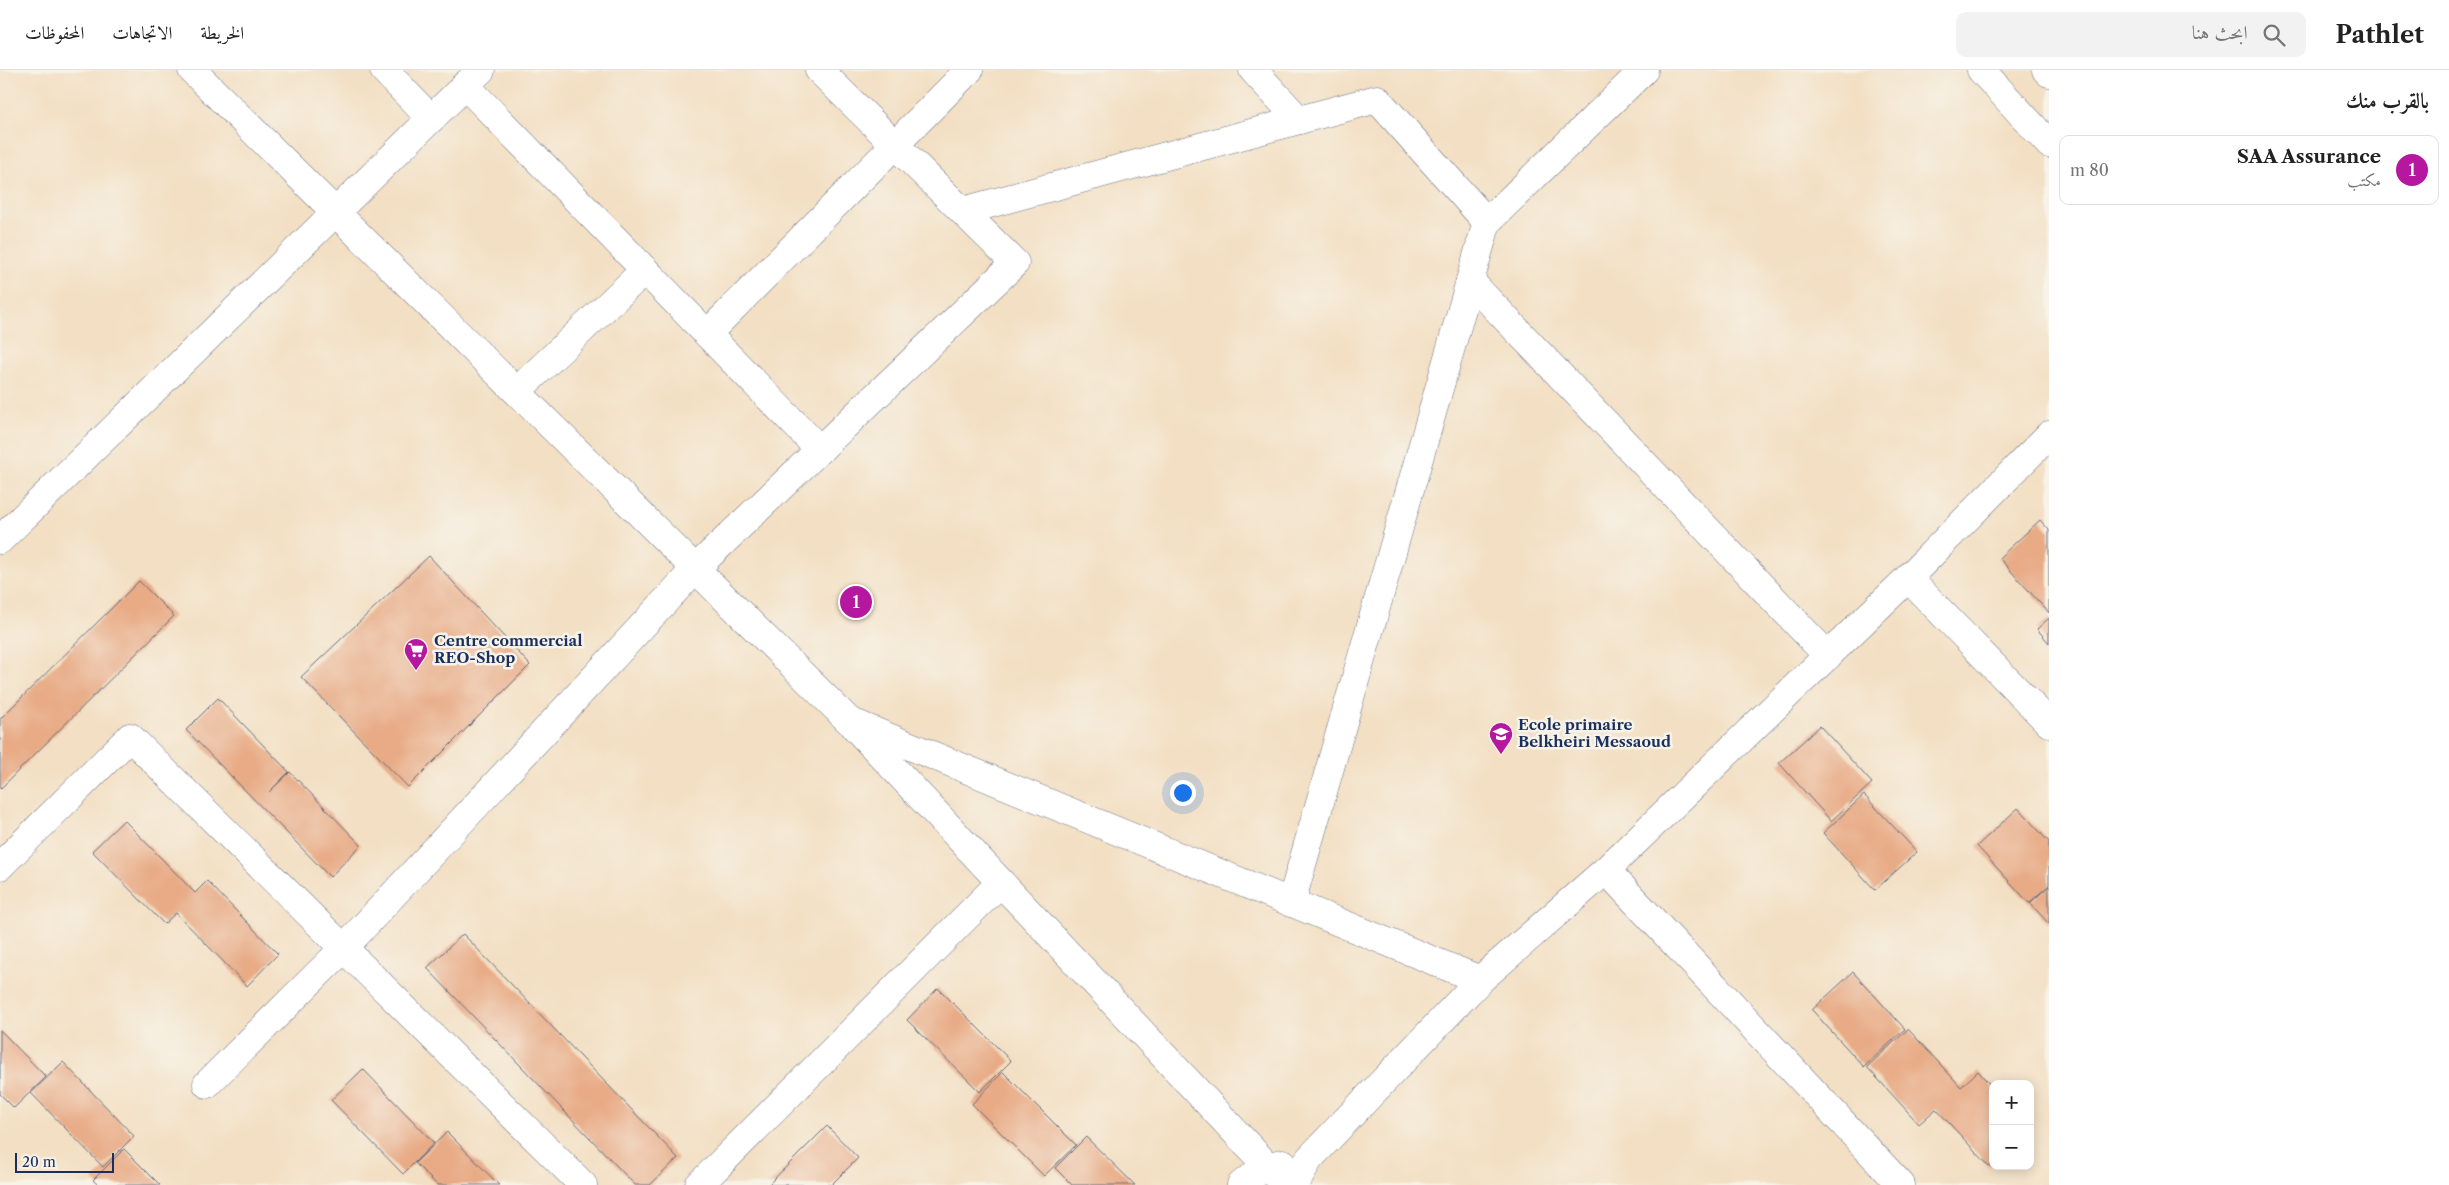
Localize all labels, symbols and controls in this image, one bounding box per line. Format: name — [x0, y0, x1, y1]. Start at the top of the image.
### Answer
search box — [1956, 12, 2306, 57]
text: Pathlet — [2336, 20, 2424, 49]
text: ابحث هنا — [2192, 21, 2248, 44]
icon: search — [2260, 21, 2288, 49]
text: المحفوظات — [25, 22, 84, 44]
text: الاتجاهات — [112, 22, 172, 44]
text: الخريطة — [200, 22, 244, 44]
text: بالقرب منك — [2346, 88, 2429, 113]
text: SAA Assurance — [2237, 145, 2381, 168]
text: 80 m — [2070, 160, 2109, 180]
text: 1 — [2408, 160, 2416, 180]
text: مكتب — [2347, 170, 2381, 190]
pin: 1 — [840, 583, 872, 621]
place label: Centre commercial REO-Shop — [434, 631, 583, 667]
supermarket icon: Centre commercial REO-Shop — [403, 637, 429, 671]
place label: Ecole primaire Belkheiri Messaoud — [1518, 715, 1671, 751]
school or university icon: Ecole primaire Belkheiri Messaoud — [1488, 721, 1514, 755]
your location — [1170, 780, 1196, 806]
map controls — [1989, 1080, 2034, 1170]
button: + — [1989, 1080, 2034, 1125]
button: − — [1989, 1125, 2034, 1170]
scale bar — [15, 1150, 114, 1173]
text: 20 m — [22, 1153, 56, 1171]

